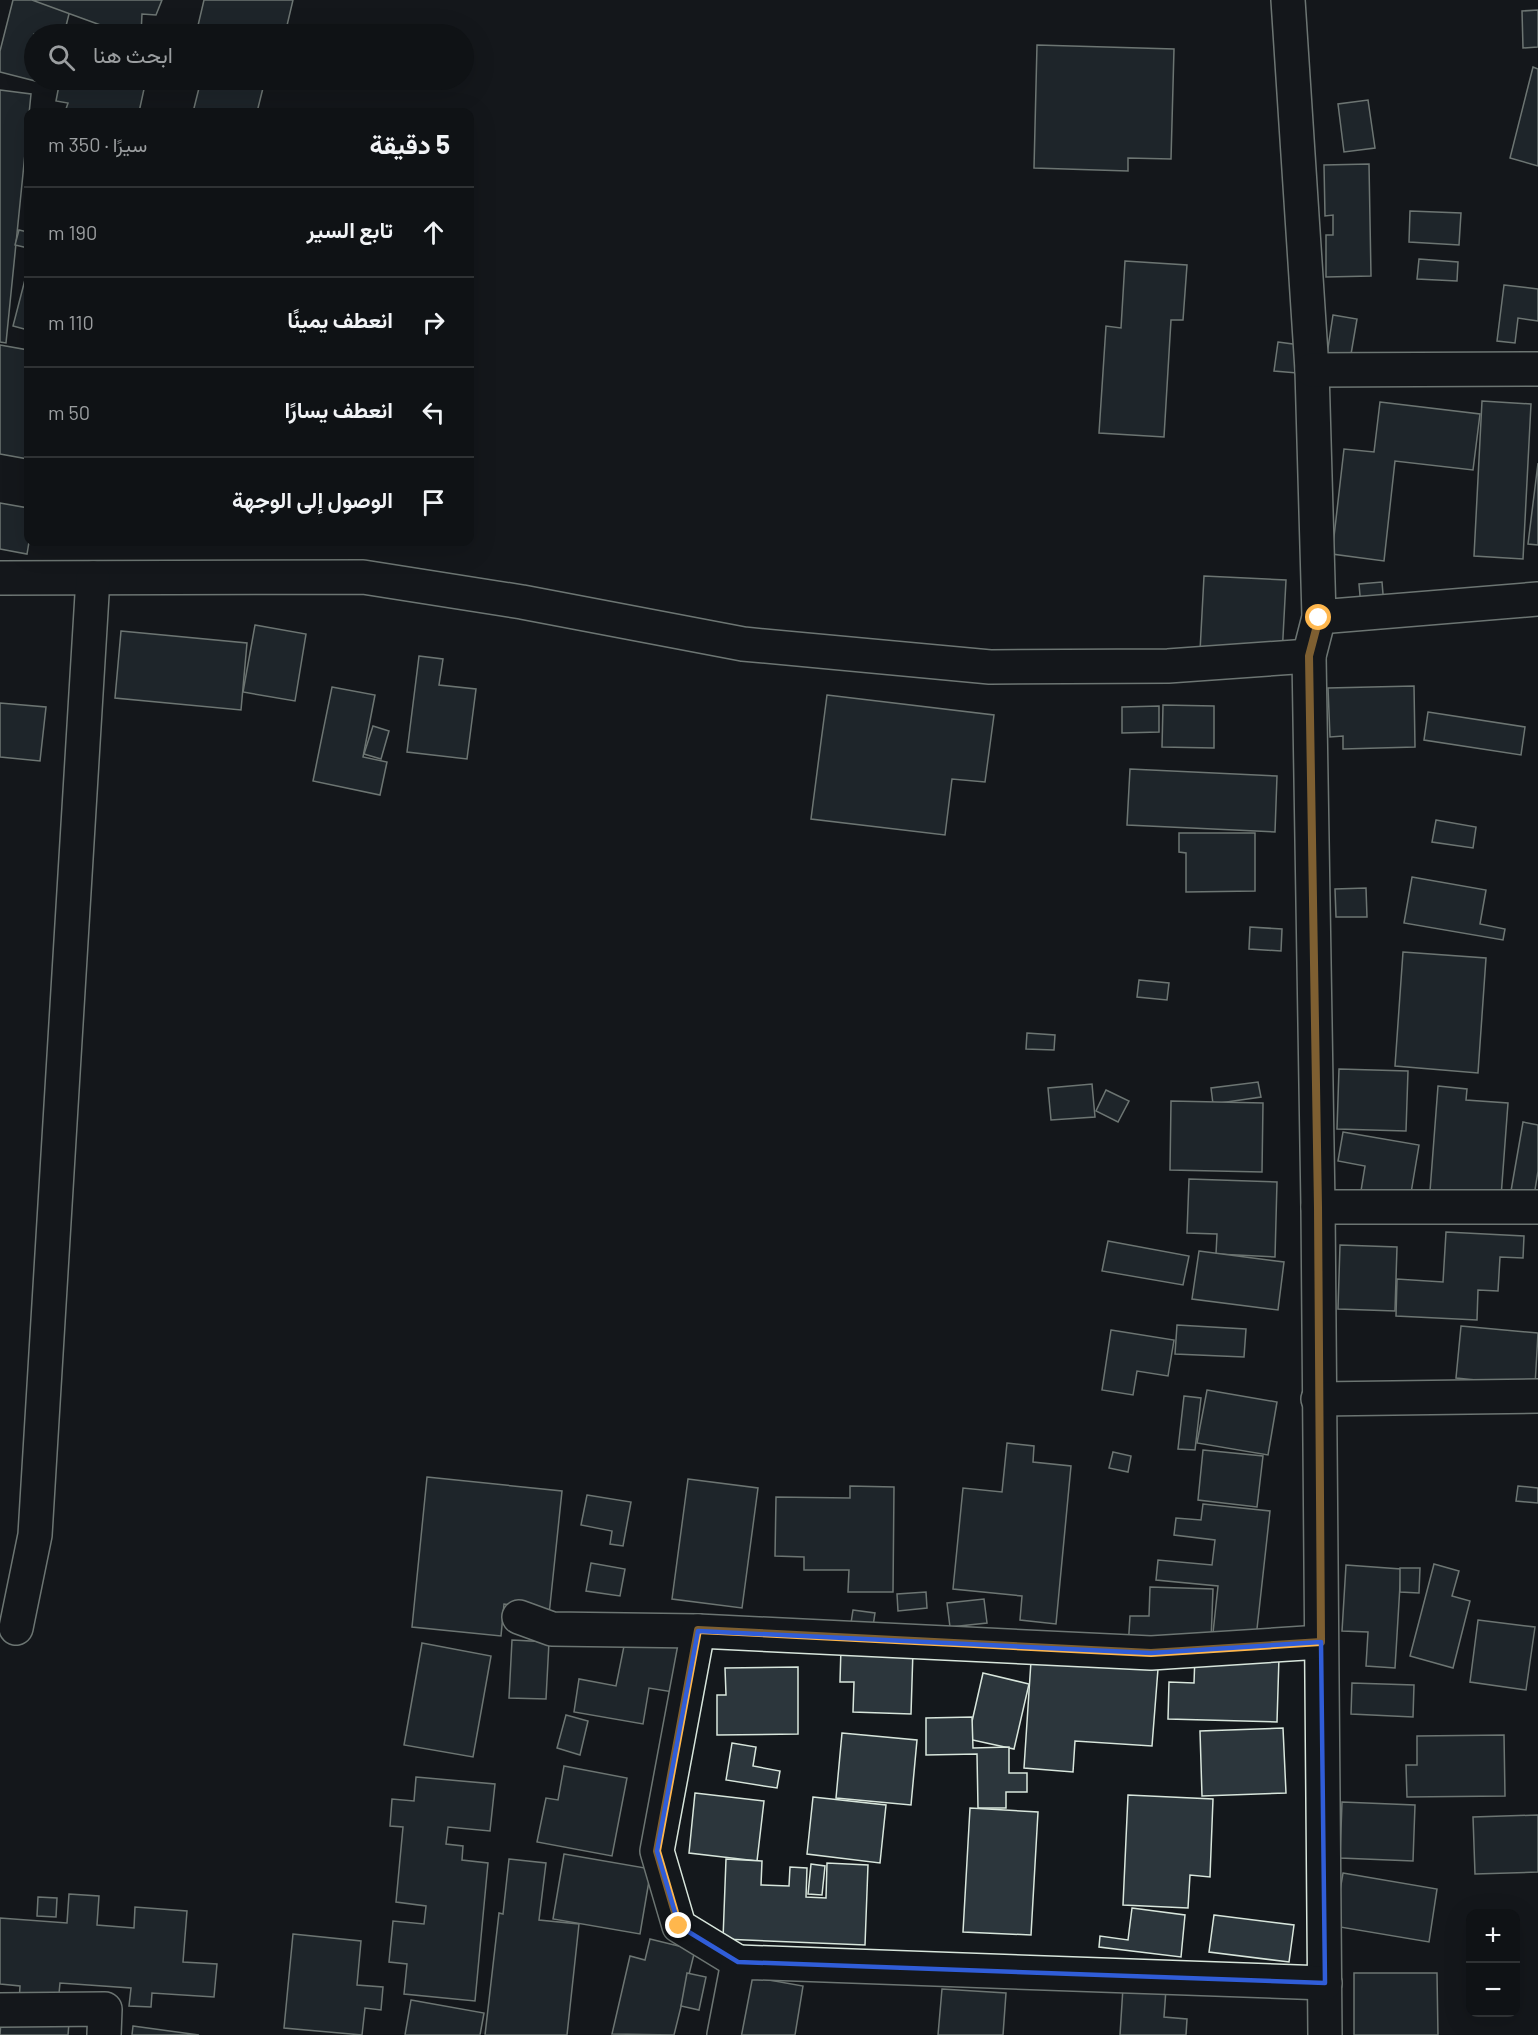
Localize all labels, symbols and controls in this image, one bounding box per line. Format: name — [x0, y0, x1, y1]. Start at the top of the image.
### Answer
search box — [24, 24, 474, 90]
icon: search — [45, 41, 78, 74]
text: ابحث هنا — [93, 41, 173, 67]
text: 5 دقيقة — [369, 128, 450, 159]
text: سيرًا · 350 m — [48, 132, 147, 156]
text: تابع السير — [307, 216, 393, 242]
icon: ahead — [417, 216, 450, 249]
text: 190 m — [48, 220, 97, 244]
text: انعطف يمينًا — [287, 306, 393, 332]
icon: right — [417, 306, 450, 339]
text: 110 m — [48, 310, 94, 334]
text: انعطف يسارًا — [284, 396, 393, 422]
icon: left — [417, 396, 450, 429]
text: 50 m — [48, 400, 90, 424]
text: الوصول إلى الوجهة — [232, 486, 393, 512]
icon: arrive — [417, 486, 450, 519]
route start — [1305, 604, 1331, 630]
map controls — [1466, 1909, 1520, 2017]
button: + — [1466, 1909, 1520, 1963]
route end — [665, 1912, 691, 1938]
button: − — [1466, 1963, 1520, 2017]

